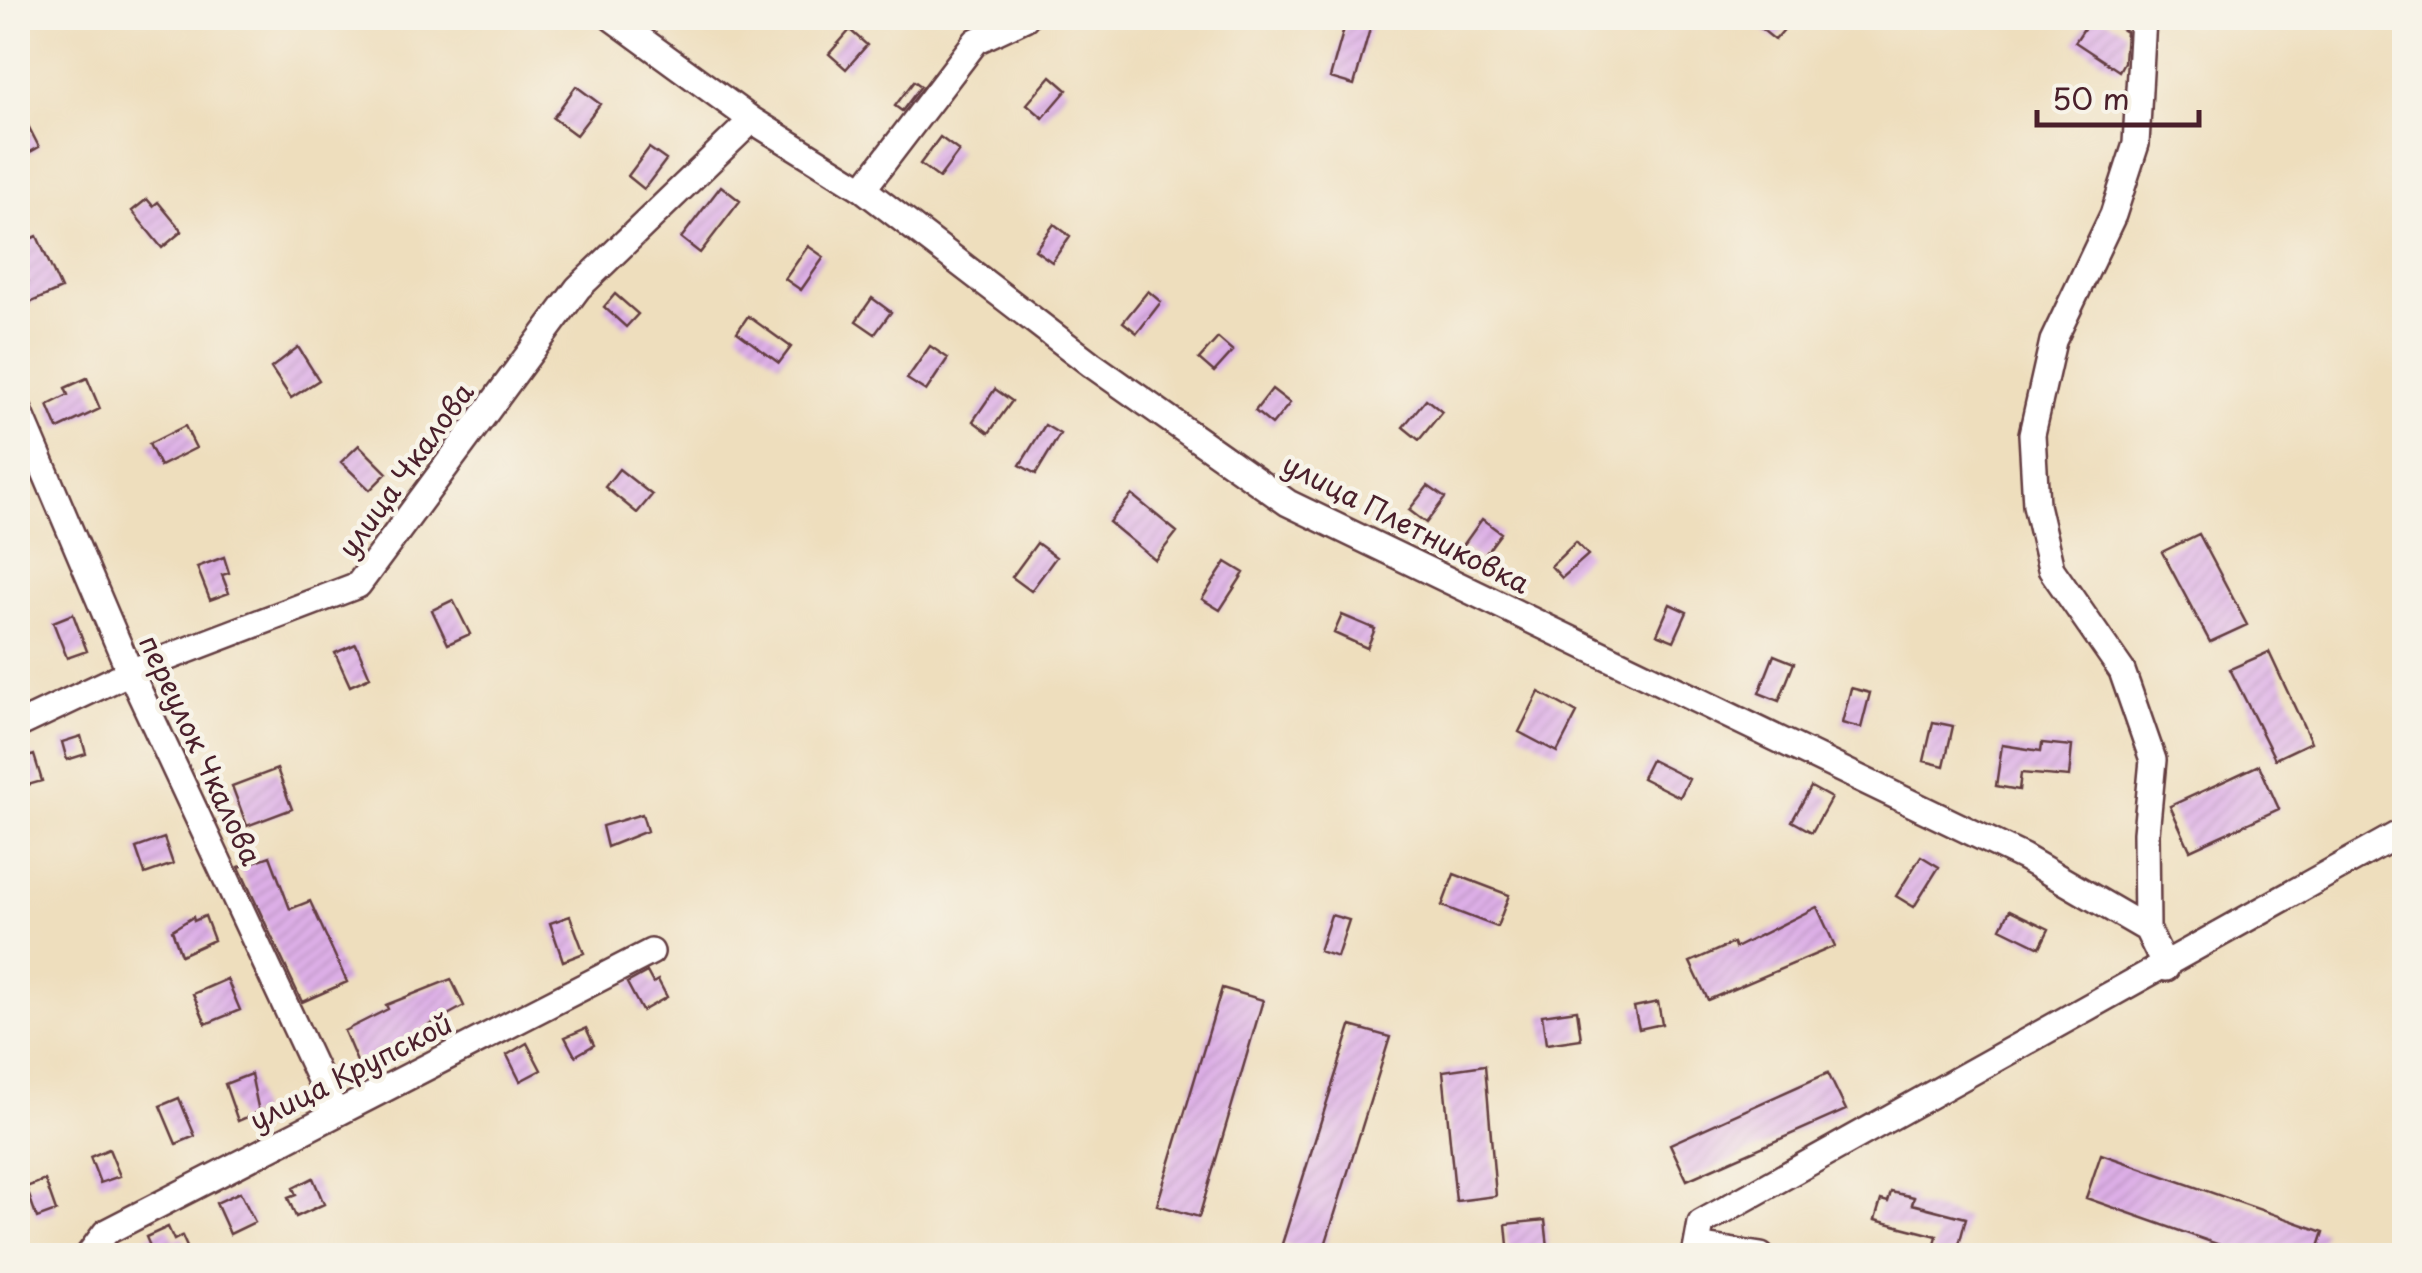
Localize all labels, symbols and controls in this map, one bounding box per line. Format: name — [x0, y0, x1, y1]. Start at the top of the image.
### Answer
scale bar — [2037, 65, 2200, 127]
text: 50 m — [2052, 75, 2130, 120]
street label: улица Чкалова — [326, 372, 484, 566]
street label: улица Плетниковка — [1276, 442, 1538, 604]
street label: переулок Чкалова — [129, 627, 274, 872]
street label: улица Крупской — [241, 1001, 459, 1140]

